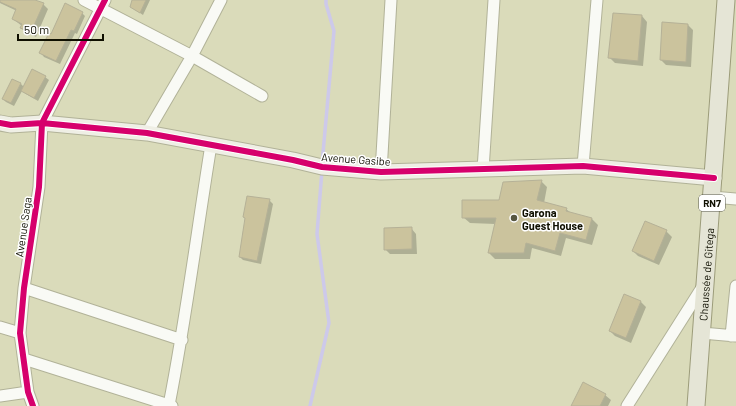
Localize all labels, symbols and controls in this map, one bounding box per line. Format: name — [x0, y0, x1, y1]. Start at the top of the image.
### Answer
scale bar — [18, 16, 103, 42]
text: 50 m — [24, 22, 49, 36]
street label: Avenue Gasibe — [321, 150, 391, 168]
road number: RN7 — [699, 195, 725, 211]
street label: Avenue Saga — [12, 196, 34, 258]
place label: Garona Guest House — [522, 206, 583, 232]
marker: Garona Guest House — [509, 213, 519, 223]
street label: Chaussée de Gitega — [696, 227, 716, 321]

